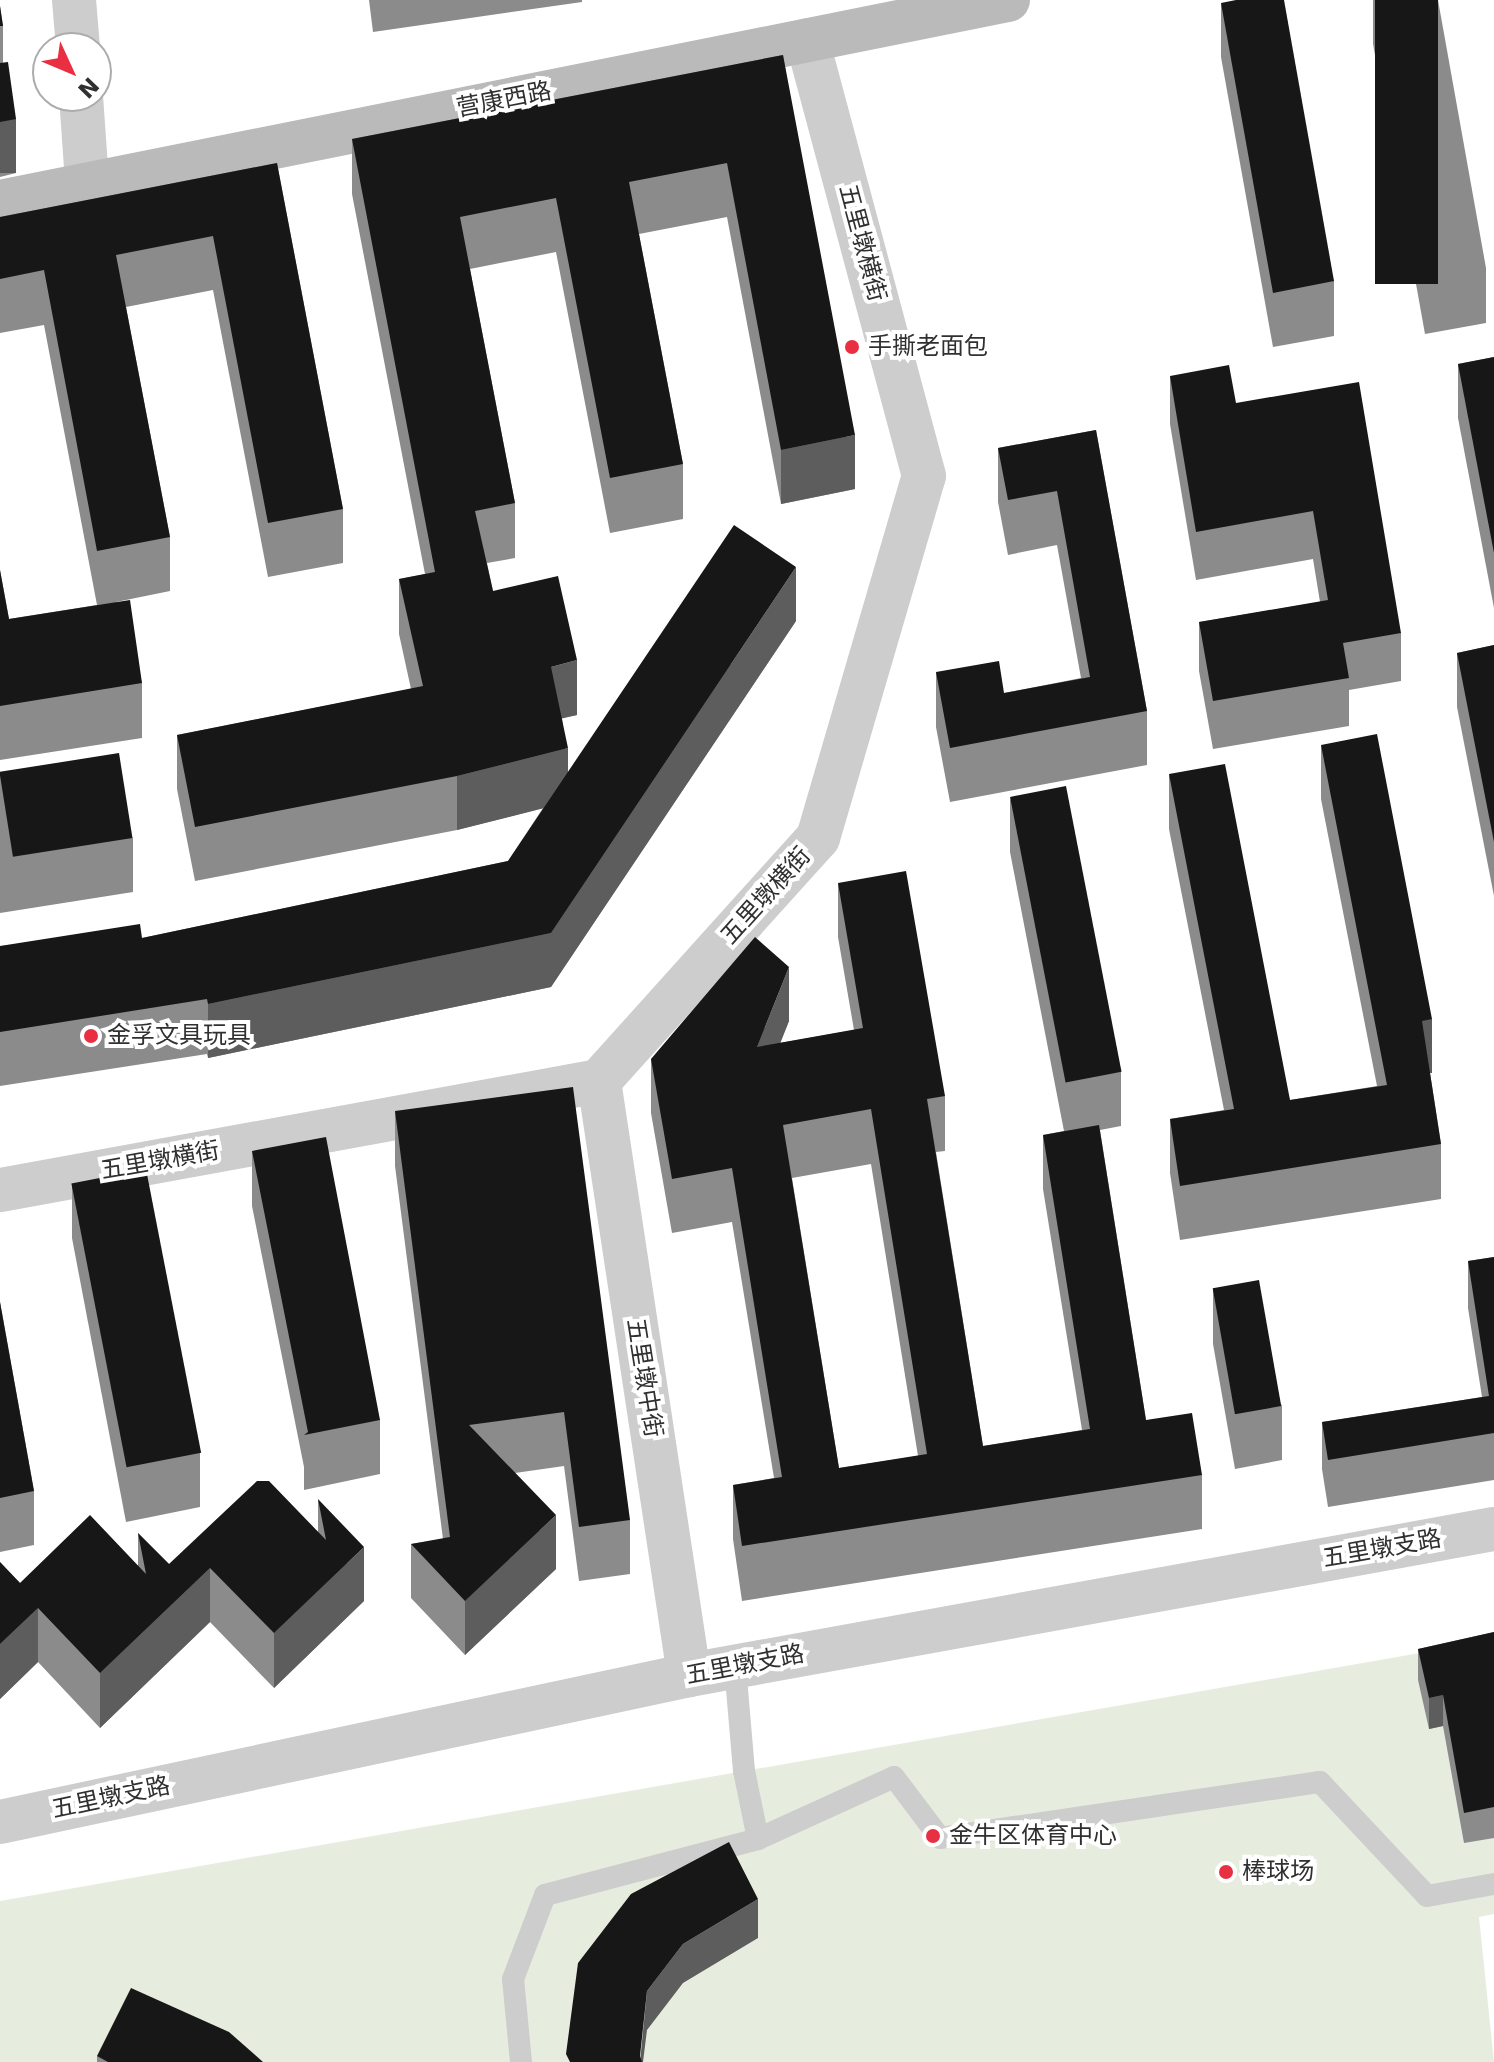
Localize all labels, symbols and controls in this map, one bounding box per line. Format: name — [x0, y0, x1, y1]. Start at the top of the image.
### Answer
north arrow — [32, 32, 112, 112]
text: N — [73, 72, 104, 103]
street label: 营康西路 — [454, 77, 554, 123]
street label: 五里墩横街 — [833, 181, 891, 305]
place label: 手撕老面包 — [868, 333, 988, 361]
marker: 手撕老面包 — [843, 338, 861, 356]
street label: 五里墩横街 — [715, 842, 817, 950]
place label: 金孚文具玩具 — [107, 1022, 251, 1050]
marker: 金孚文具玩具 — [82, 1027, 100, 1045]
street label: 五里墩横街 — [98, 1136, 222, 1186]
street label: 五里墩中街 — [620, 1316, 668, 1440]
street label: 五里墩支路 — [1320, 1524, 1444, 1574]
street label: 五里墩支路 — [683, 1639, 807, 1691]
street label: 五里墩支路 — [49, 1771, 173, 1825]
place label: 金牛区体育中心 — [949, 1822, 1117, 1850]
marker: 金牛区体育中心 — [924, 1827, 942, 1845]
place label: 棒球场 — [1242, 1858, 1314, 1886]
marker: 棒球场 — [1217, 1863, 1235, 1881]

